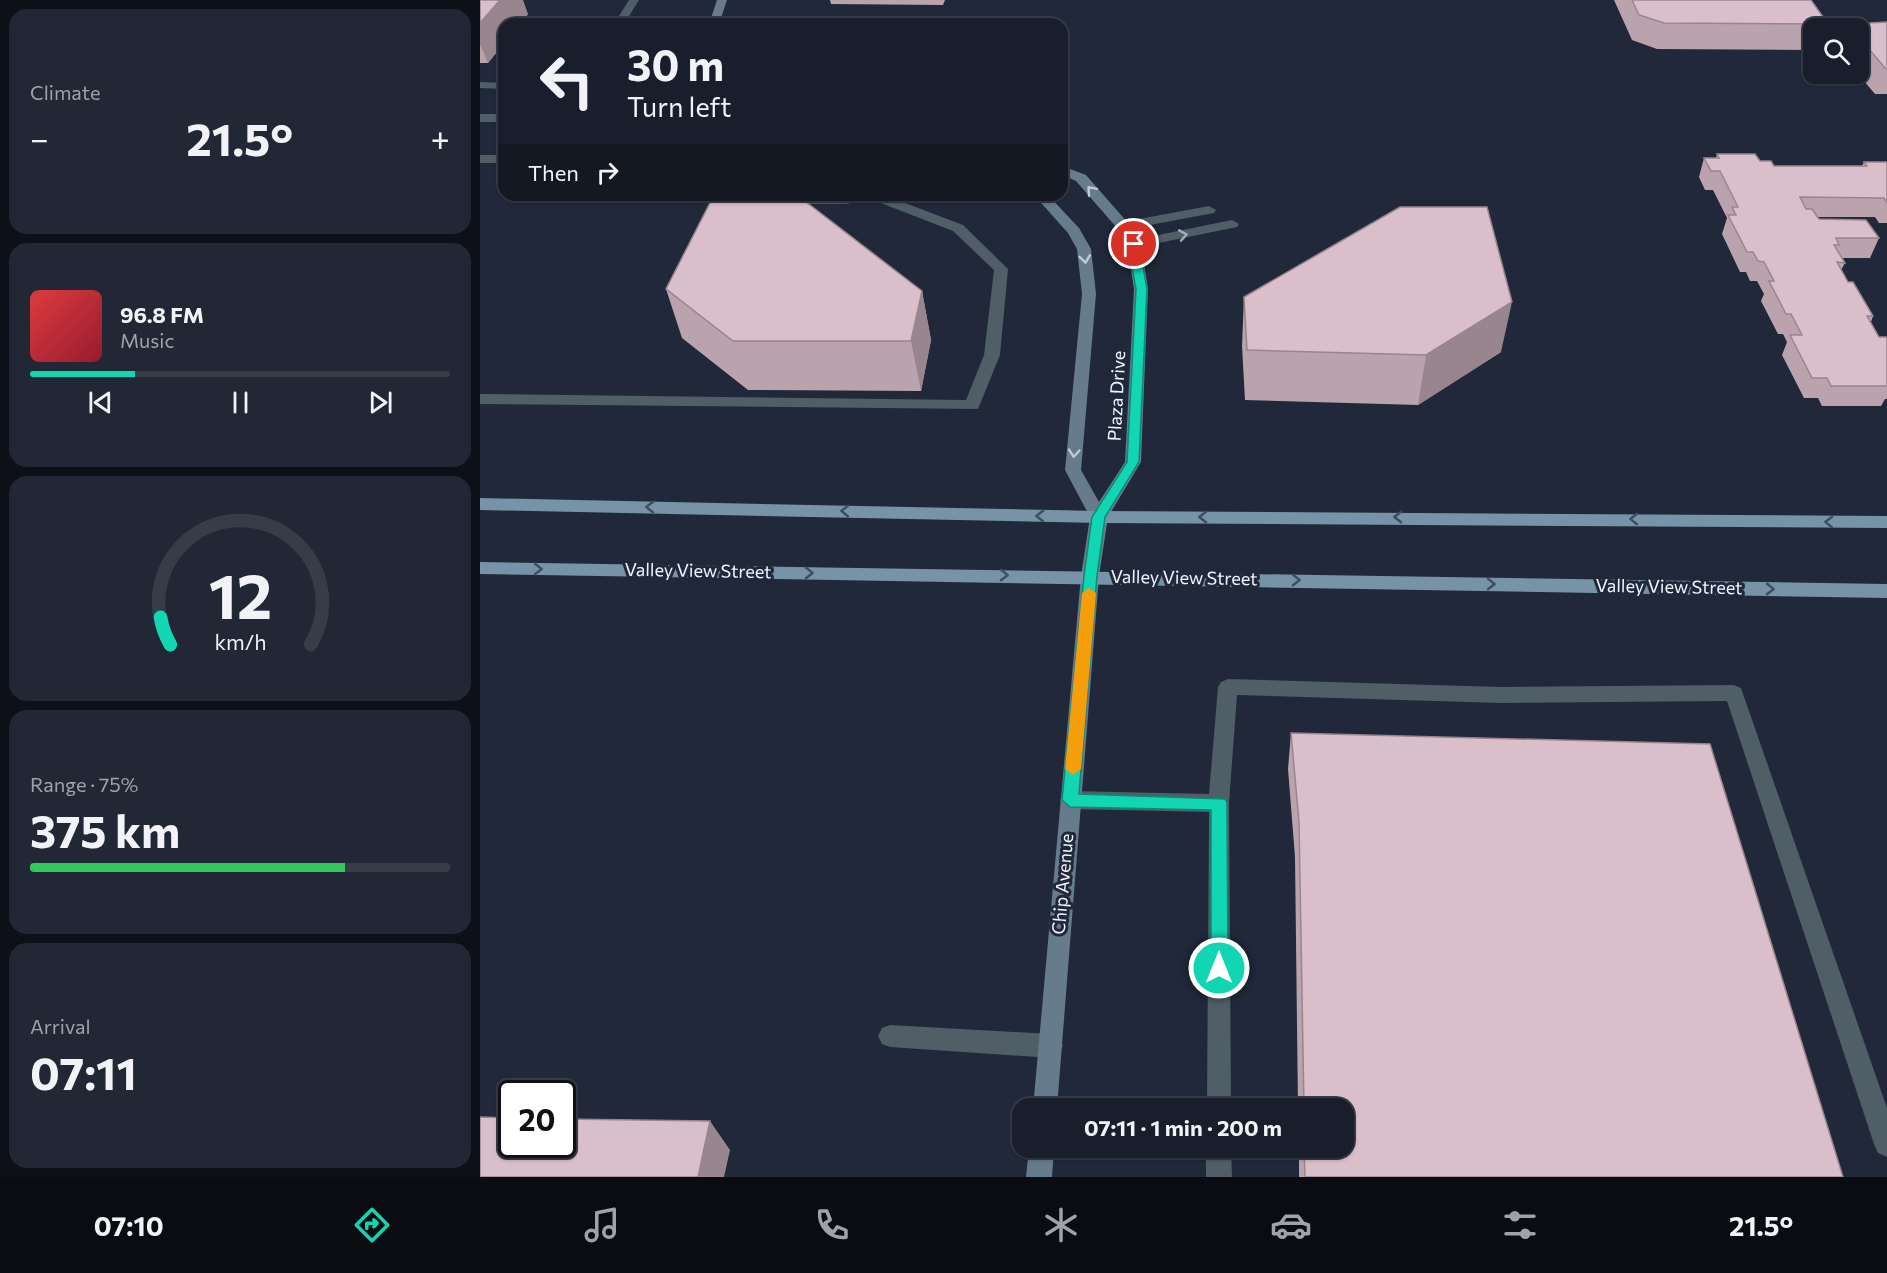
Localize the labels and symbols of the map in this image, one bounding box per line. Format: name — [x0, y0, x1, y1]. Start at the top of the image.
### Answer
one-way arrow — [1088, 186, 1099, 197]
pin — [1108, 218, 1159, 269]
one-way arrow — [1178, 229, 1188, 242]
one-way arrow — [1078, 254, 1090, 264]
street label: Plaza Drive — [1103, 350, 1129, 442]
one-way arrow — [1068, 448, 1081, 458]
one-way arrow — [646, 501, 655, 514]
one-way arrow — [841, 505, 850, 518]
one-way arrow — [1036, 509, 1045, 522]
one-way arrow — [1198, 511, 1207, 523]
one-way arrow — [1393, 511, 1402, 523]
one-way arrow — [1629, 513, 1638, 526]
one-way arrow — [1824, 516, 1833, 528]
street label: Valley View Street — [624, 558, 772, 582]
one-way arrow — [534, 563, 543, 575]
street label: Valley View Street — [1110, 565, 1258, 589]
one-way arrow — [804, 566, 813, 579]
one-way arrow — [999, 569, 1008, 581]
one-way arrow — [1291, 574, 1300, 586]
street label: Valley View Street — [1595, 574, 1743, 598]
one-way arrow — [1486, 577, 1495, 590]
one-way arrow — [1765, 582, 1774, 595]
street label: Chip Avenue — [1047, 832, 1077, 935]
position arrow — [1187, 936, 1251, 1000]
speed limit sign: 20 — [498, 1080, 576, 1158]

